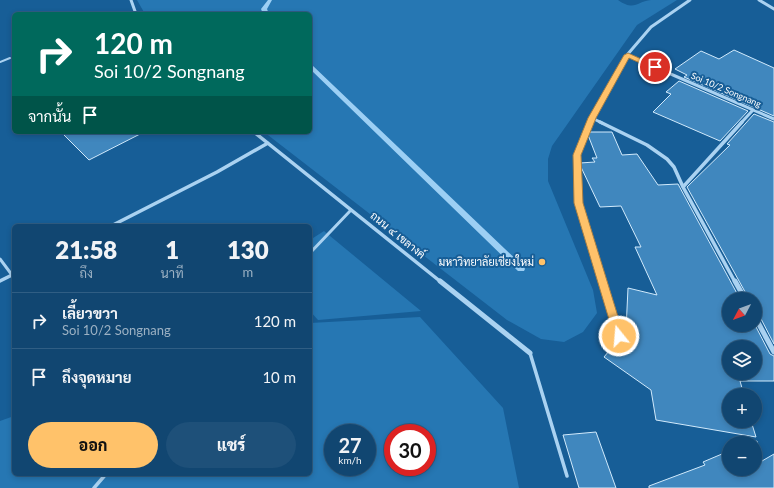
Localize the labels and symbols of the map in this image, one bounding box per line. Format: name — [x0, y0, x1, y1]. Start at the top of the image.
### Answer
pin — [638, 50, 672, 84]
street label: Soi 10/2 Songnang — [689, 70, 763, 109]
street label: ถนน ๔ เขลางค์ — [368, 208, 429, 261]
place label: มหาวิทยาลัยเชียงใหม่ — [438, 254, 534, 268]
marker: มหาวิทยาลัยเชียงใหม่ — [537, 257, 547, 267]
north arrow — [722, 292, 762, 332]
position arrow — [598, 315, 640, 357]
speed limit sign: 30 — [384, 424, 436, 476]

